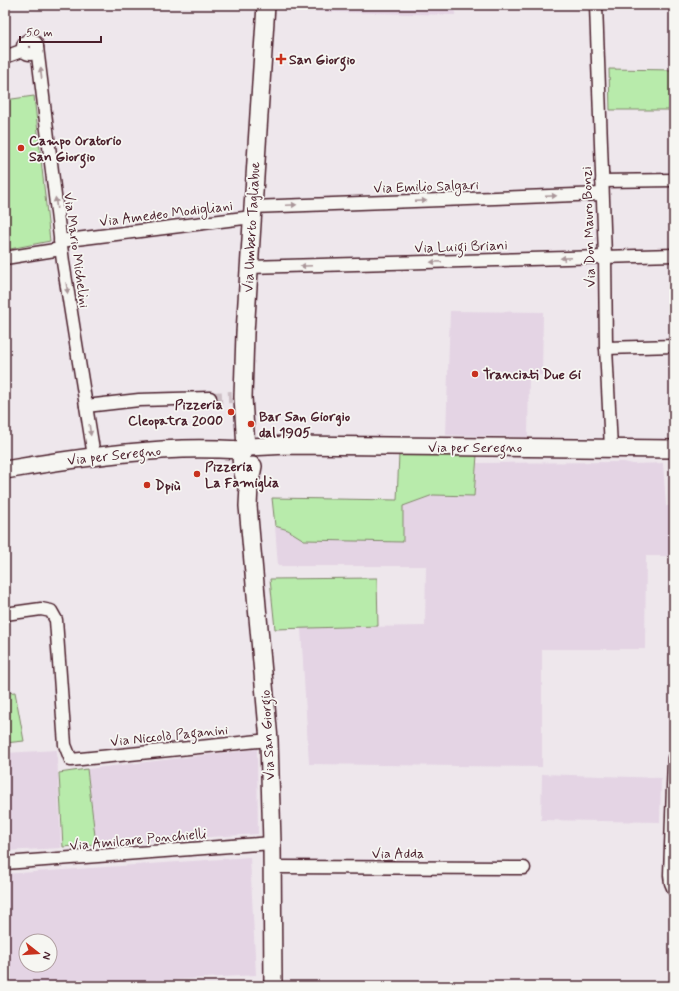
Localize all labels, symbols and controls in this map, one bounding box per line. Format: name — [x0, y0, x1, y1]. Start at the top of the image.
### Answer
scale bar — [20, 18, 101, 44]
text: 50 m — [26, 25, 53, 41]
place label: San Giorgio — [289, 51, 356, 72]
marker: San Giorgio — [276, 54, 286, 64]
one-way arrow — [38, 67, 44, 79]
place label: Campo Oratorio San Giorgio — [29, 132, 122, 169]
marker: Campo Oratorio San Giorgio — [16, 143, 26, 153]
street label: Via Umberto Tagliabue — [240, 161, 264, 293]
street label: Via Don Mauro Bonzi — [578, 166, 600, 288]
street label: Via Emilio Salgari — [373, 176, 479, 199]
street label: Via Mario Michelini — [59, 191, 93, 309]
one-way arrow — [545, 193, 558, 199]
one-way arrow — [53, 196, 59, 209]
street label: Via Amedeo Modigliani — [99, 197, 234, 232]
one-way arrow — [415, 198, 428, 204]
one-way arrow — [285, 202, 297, 209]
street label: Via Luigi Briani — [414, 236, 508, 260]
one-way arrow — [560, 254, 572, 261]
one-way arrow — [429, 259, 442, 265]
one-way arrow — [299, 263, 312, 269]
one-way arrow — [64, 282, 70, 294]
place label: Tranciati Due Gi — [483, 366, 581, 384]
marker: Tranciati Due Gi — [470, 369, 480, 379]
place label: Pizzeria Cleopatra 2000 — [128, 396, 223, 430]
marker: Pizzeria Cleopatra 2000 — [226, 407, 236, 417]
place label: Bar San Giorgio dal 1905 — [259, 408, 351, 442]
marker: Bar San Giorgio dal 1905 — [246, 419, 256, 429]
one-way arrow — [87, 424, 93, 436]
street label: Via per Seregno — [428, 439, 522, 459]
street label: Via per Seregno — [66, 442, 162, 472]
place label: Pizzeria La Famiglia — [205, 458, 279, 493]
marker: Pizzeria La Famiglia — [192, 469, 202, 479]
place label: Dpiù — [155, 477, 181, 495]
marker: Dpiù — [142, 480, 152, 490]
street label: Via San Giorgio — [257, 689, 281, 781]
street label: Via Niccolò Paganini — [109, 721, 229, 753]
street label: Via Amilcare Ponchielli — [69, 825, 207, 855]
street label: Via Adda — [372, 845, 424, 863]
north arrow — [18, 933, 58, 973]
text: N — [39, 950, 54, 961]

